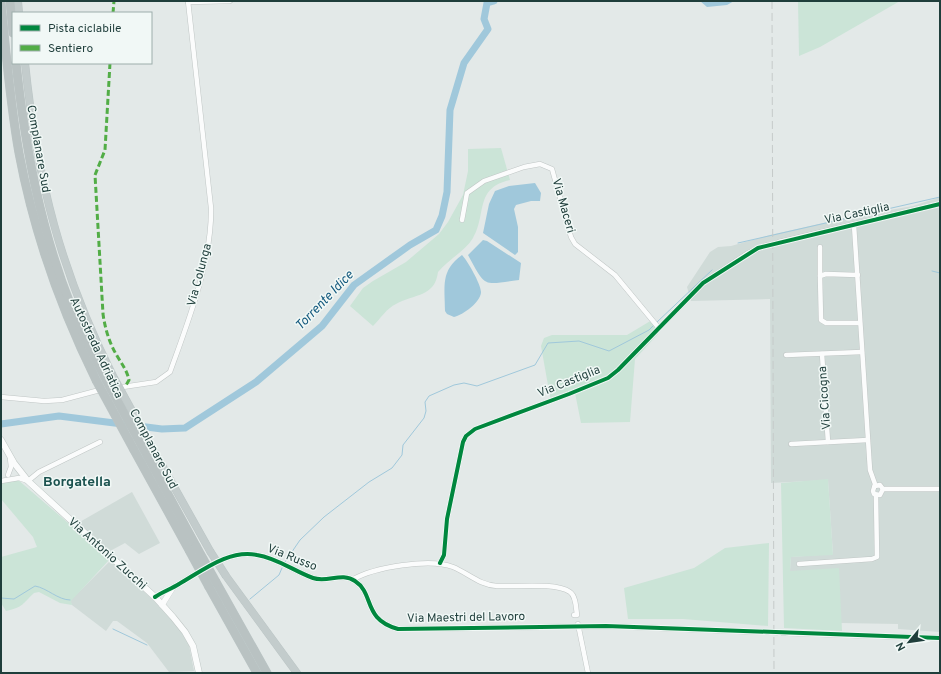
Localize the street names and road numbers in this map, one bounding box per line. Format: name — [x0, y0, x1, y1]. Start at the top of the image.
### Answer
street label: Complanare Sud — [22, 104, 54, 194]
street label: Via Maceri — [548, 177, 578, 235]
street label: Via Castiglia — [823, 199, 891, 229]
street label: Via Colunga — [184, 242, 216, 308]
street label: Autostrada Adriatica — [66, 295, 126, 401]
street label: Via Castiglia — [535, 362, 603, 402]
street label: Via Cicogna — [815, 366, 835, 430]
street label: Complanare Sud — [125, 406, 181, 492]
street label: Via Antonio Zucchi — [64, 514, 150, 594]
street label: Via Russo — [265, 541, 320, 575]
street label: Via Maestri del Lavoro — [407, 609, 525, 627]

